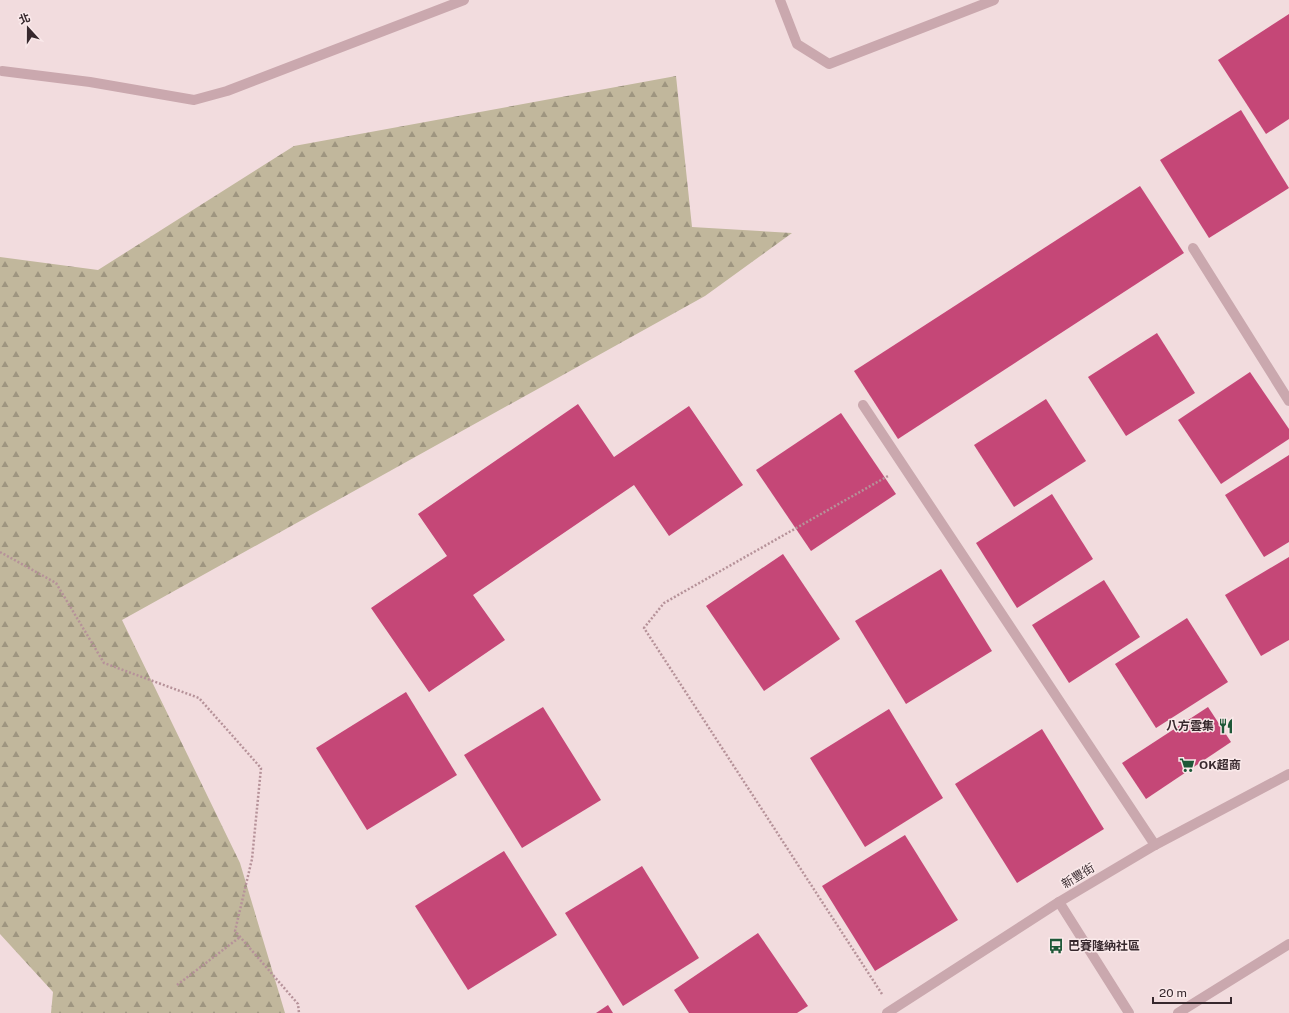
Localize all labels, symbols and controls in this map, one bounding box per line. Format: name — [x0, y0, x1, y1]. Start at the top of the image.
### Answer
north arrow — [8, 8, 48, 48]
text: 北 — [17, 11, 32, 26]
restaurant icon: 八方雲集 — [1217, 717, 1235, 735]
place label: 八方雲集 — [1166, 719, 1214, 733]
supermarket icon: OK超商 — [1178, 756, 1196, 774]
place label: OK超商 — [1199, 758, 1241, 772]
street label: 新豐街 — [1059, 861, 1097, 891]
bus stop icon: 巴賽隆納社區 — [1047, 937, 1065, 955]
place label: 巴賽隆納社區 — [1068, 939, 1140, 953]
scale bar — [1153, 979, 1231, 1005]
text: 20 m — [1159, 986, 1187, 1000]

